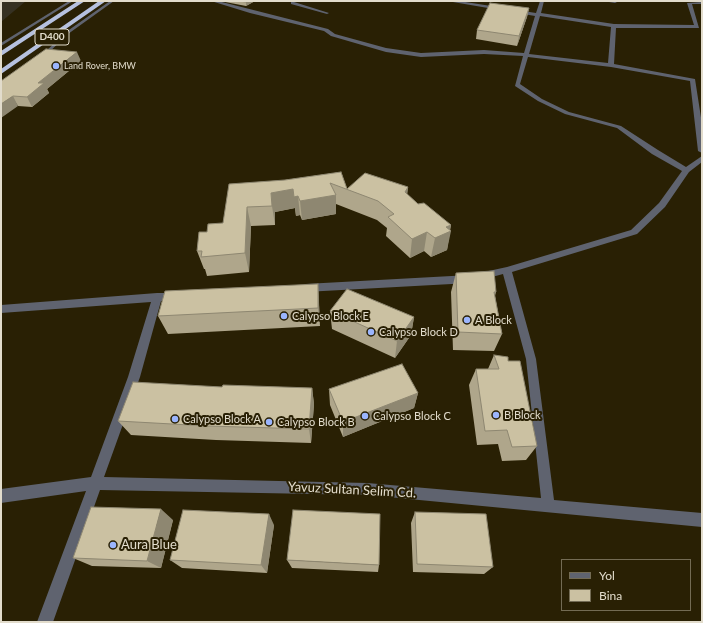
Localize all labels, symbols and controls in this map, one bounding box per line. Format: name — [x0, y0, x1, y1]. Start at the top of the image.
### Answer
road number: D400 — [35, 29, 69, 45]
marker: Land Rover, BMW — [51, 61, 61, 71]
place label: Land Rover, BMW — [64, 61, 136, 71]
place label: Calypso Block E — [292, 309, 369, 323]
marker: Calypso Block E — [279, 311, 289, 321]
place label: A Block — [475, 313, 512, 327]
marker: A Block — [462, 315, 472, 325]
place label: Calypso Block D — [379, 325, 458, 339]
marker: Calypso Block D — [366, 327, 376, 337]
place label: B Block — [504, 408, 541, 422]
place label: Calypso Block C — [373, 409, 451, 423]
marker: B Block — [491, 410, 501, 420]
marker: Calypso Block C — [360, 411, 370, 421]
place label: Calypso Block A — [183, 412, 261, 426]
marker: Calypso Block A — [170, 414, 180, 424]
place label: Calypso Block B — [277, 415, 355, 429]
marker: Calypso Block B — [264, 417, 274, 427]
street label: Yavuz Sultan Selim Cd. — [288, 479, 416, 501]
place label: Aura Blue — [121, 537, 177, 553]
marker: Aura Blue — [108, 540, 118, 550]
legend — [561, 559, 691, 611]
text: Yol — [599, 568, 615, 583]
text: Bina — [599, 588, 622, 603]

